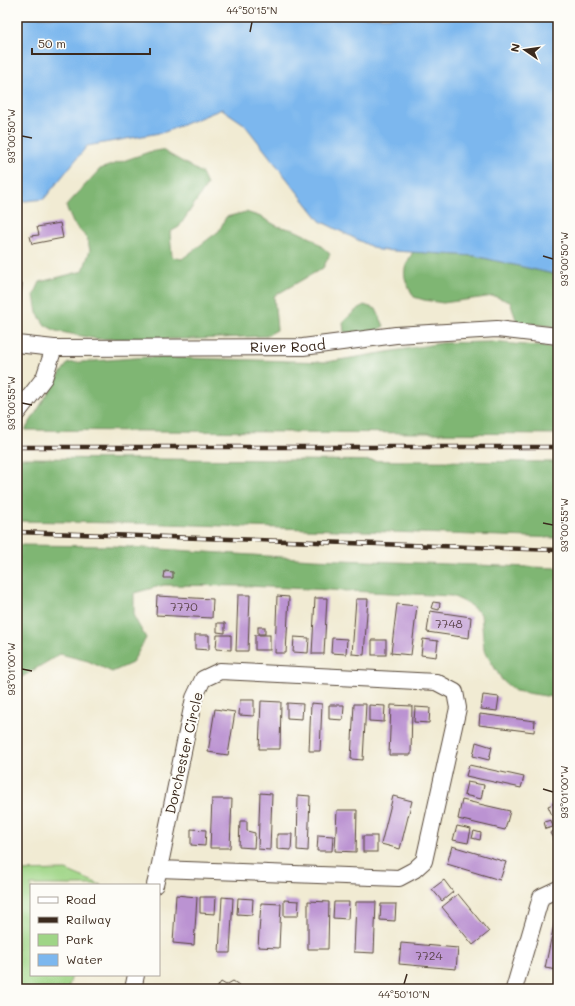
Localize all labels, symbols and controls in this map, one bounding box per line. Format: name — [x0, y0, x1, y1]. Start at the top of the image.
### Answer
text: 44°50'15"N — [226, 3, 278, 17]
scale bar — [32, 30, 150, 56]
north arrow — [505, 30, 545, 70]
text: 50 m — [38, 35, 66, 51]
text: N — [507, 42, 523, 53]
text: 93°00'50"W — [4, 109, 18, 163]
text: 93°00'50"W — [557, 232, 571, 286]
street label: River Road — [250, 334, 327, 356]
text: 93°00'55"W — [4, 376, 18, 430]
text: 93°00'55"W — [557, 498, 571, 552]
house number: 7770 — [170, 598, 198, 614]
house number: 7748 — [435, 615, 463, 631]
text: 93°01'00"W — [4, 642, 18, 696]
street label: Dorchester Circle — [160, 690, 207, 816]
text: 93°01'00"W — [557, 765, 571, 819]
legend — [30, 884, 160, 976]
text: Road — [66, 891, 96, 907]
text: Railway — [66, 911, 111, 927]
text: Park — [66, 931, 93, 947]
house number: 7724 — [415, 947, 443, 963]
text: Water — [66, 951, 103, 967]
text: 44°50'10"N — [378, 987, 430, 1001]

